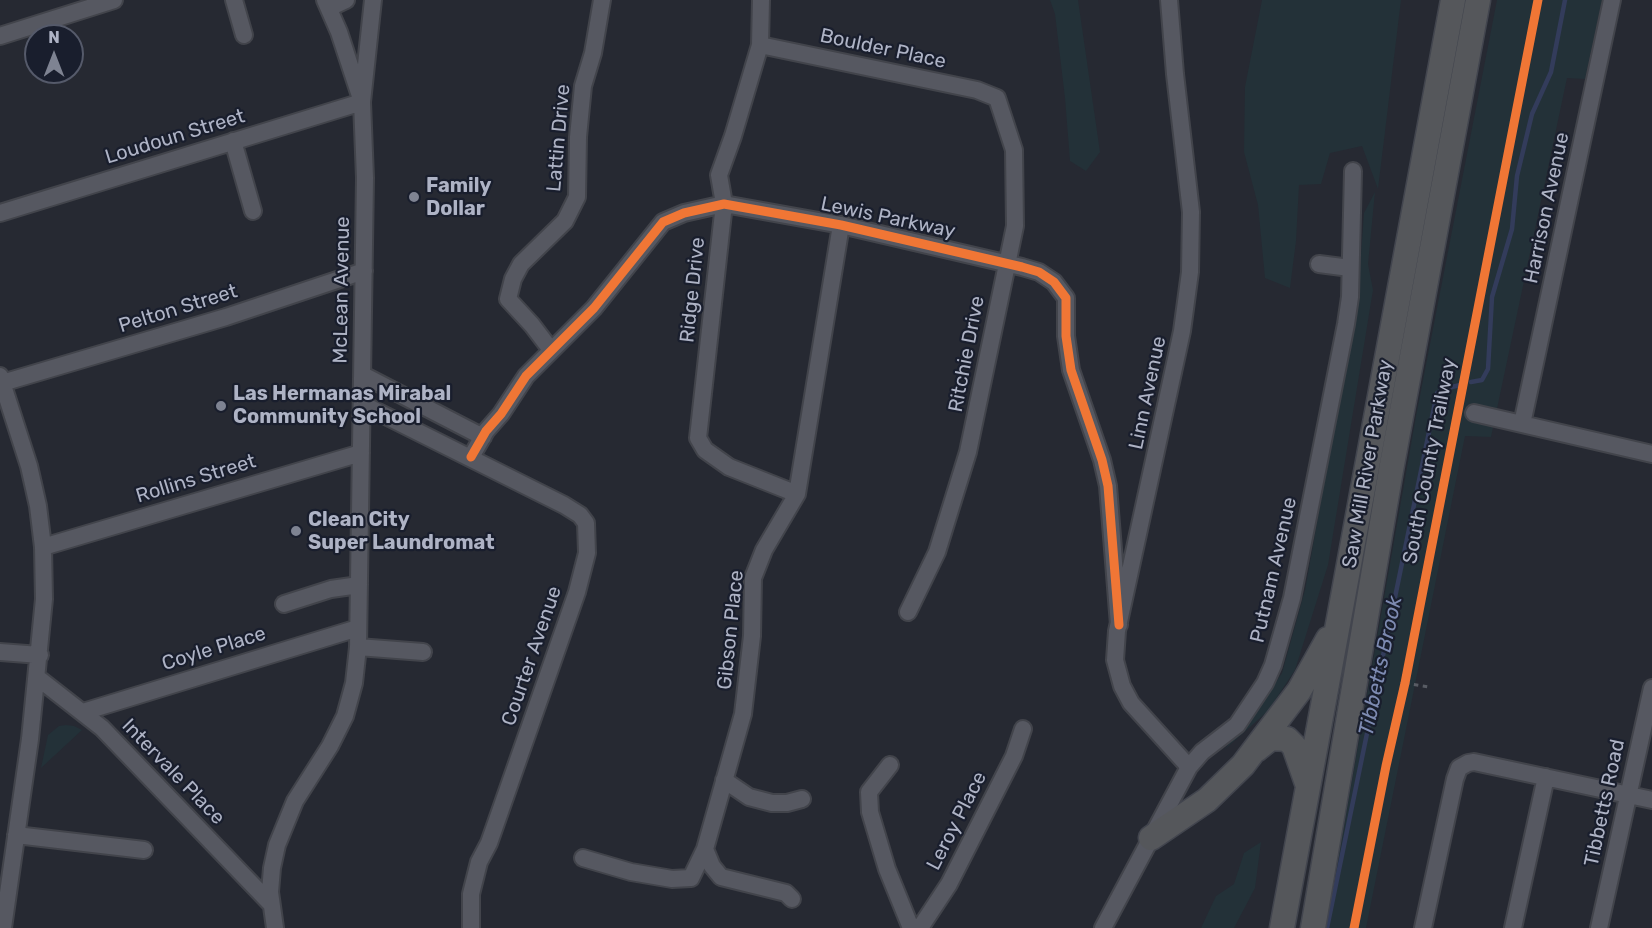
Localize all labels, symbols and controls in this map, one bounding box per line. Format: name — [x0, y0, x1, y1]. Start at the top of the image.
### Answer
north arrow — [24, 24, 84, 84]
street label: Boulder Place — [818, 24, 948, 74]
text: N — [48, 28, 60, 47]
street label: Lattin Drive — [542, 83, 576, 193]
street label: Loudoun Street — [102, 104, 248, 170]
street label: Harrison Avenue — [1519, 130, 1575, 286]
place label: Family Dollar — [426, 174, 491, 221]
marker: Family Dollar — [407, 190, 421, 204]
street label: Lewis Parkway — [818, 192, 958, 244]
street label: McLean Avenue — [329, 216, 355, 364]
street label: Ridge Drive — [676, 236, 710, 344]
street label: Pelton Street — [116, 280, 240, 338]
street label: Ritchie Drive — [944, 294, 990, 414]
street label: Linn Avenue — [1124, 334, 1172, 452]
street label: South County Trailway — [1398, 356, 1462, 566]
street label: Saw Mill River Parkway — [1338, 358, 1398, 570]
place label: Las Hermanas Mirabal Community School — [233, 382, 451, 429]
marker: Las Hermanas Mirabal Community School — [214, 399, 228, 413]
street label: Rollins Street — [133, 449, 259, 509]
street label: Putnam Avenue — [1246, 495, 1302, 645]
place label: Clean City Super Laundromat — [308, 508, 495, 555]
marker: Clean City Super Laundromat — [289, 524, 303, 538]
street label: Gibson Place — [713, 569, 749, 691]
street label: Courter Avenue — [497, 583, 567, 729]
water label: Tibbetts Brook — [1354, 594, 1408, 738]
street label: Coyle Place — [159, 622, 269, 676]
street label: Intervale Place — [117, 714, 229, 830]
street label: Tibbetts Road — [1580, 737, 1630, 869]
street label: Leroy Place — [922, 768, 992, 874]

